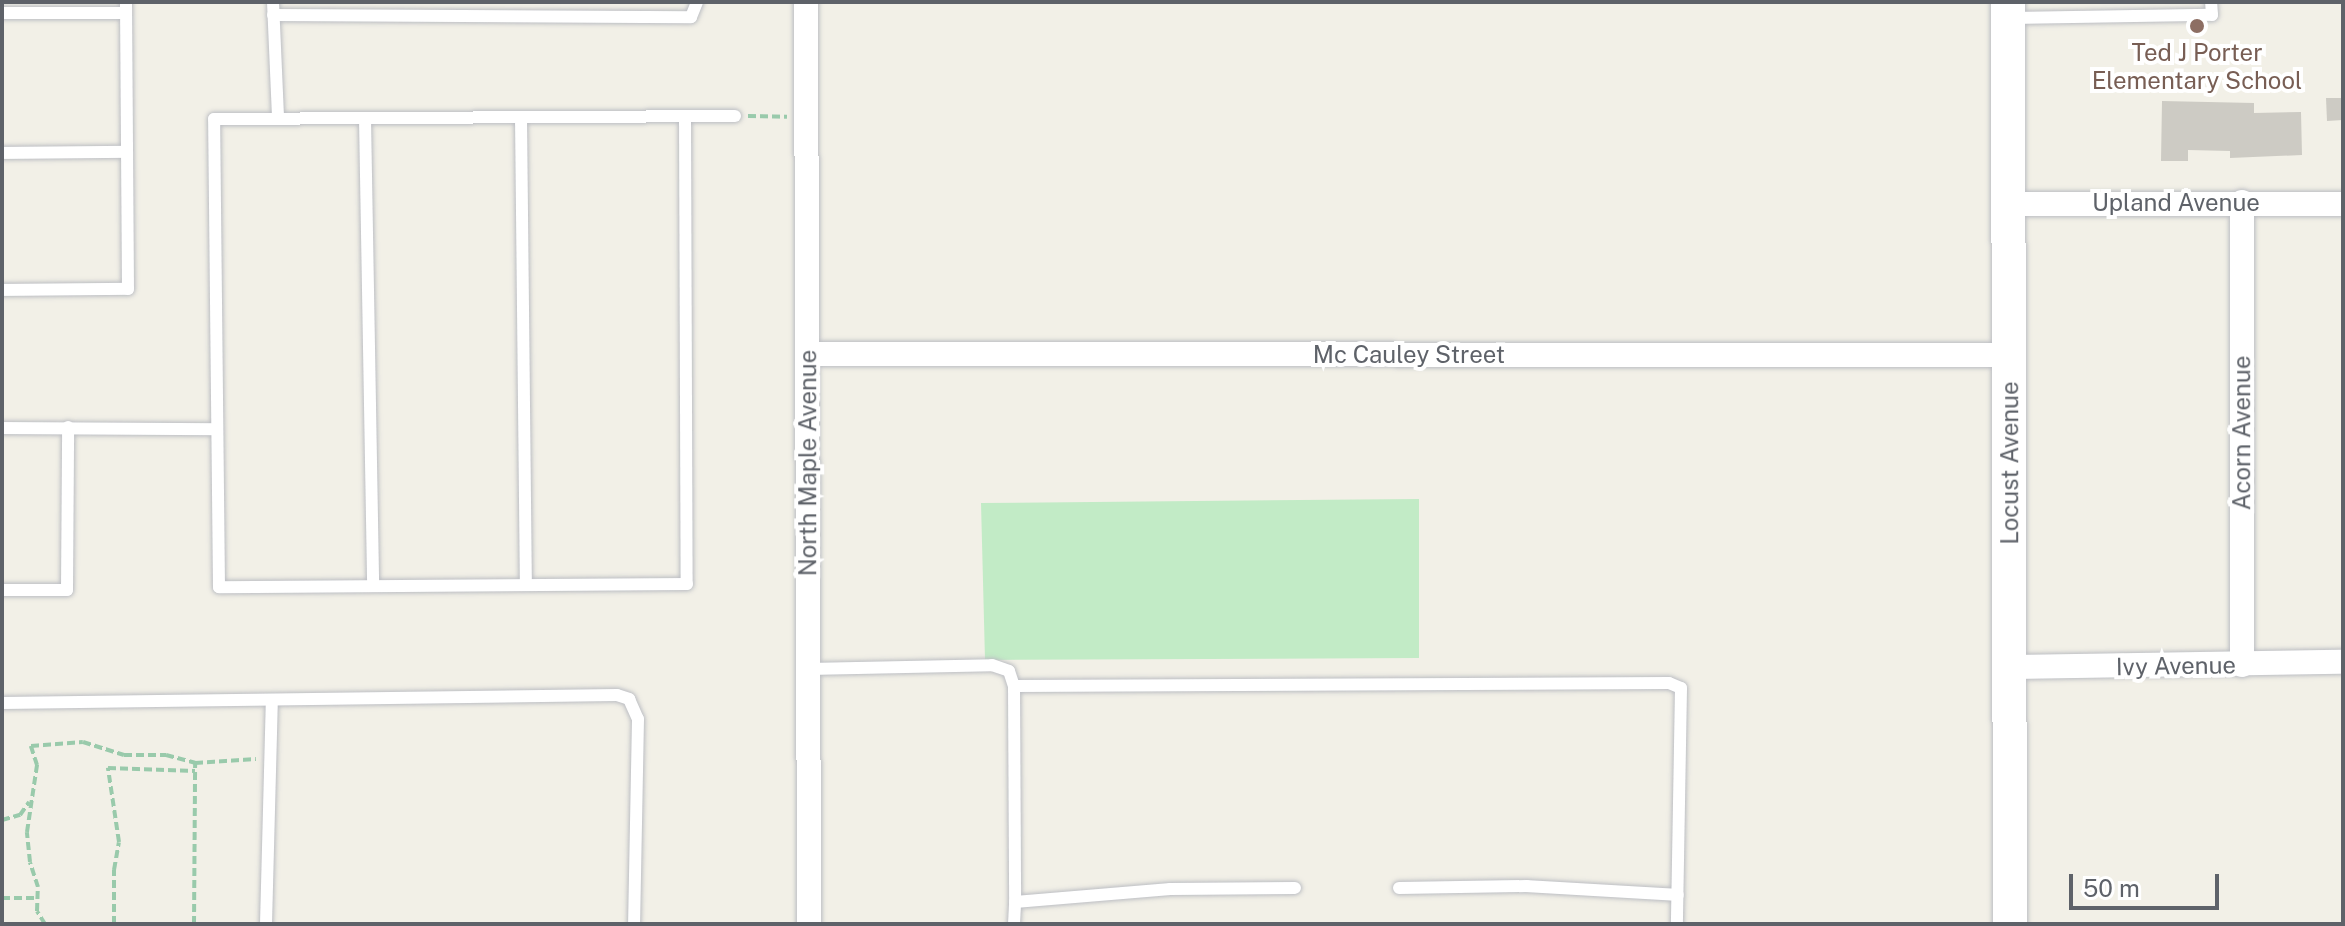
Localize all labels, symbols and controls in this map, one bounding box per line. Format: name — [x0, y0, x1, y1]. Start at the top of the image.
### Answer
marker: Ted J Porter Elementary School — [2188, 17, 2206, 35]
place label: Ted J Porter Elementary School — [2092, 39, 2302, 95]
street label: Upland Avenue — [2092, 189, 2260, 217]
street label: Mc Cauley Street — [1313, 341, 1505, 369]
street label: North Maple Avenue — [794, 350, 822, 576]
street label: Acorn Avenue — [2228, 356, 2256, 510]
street label: Locust Avenue — [1996, 381, 2024, 545]
street label: Ivy Avenue — [2116, 651, 2236, 681]
scale bar — [2073, 858, 2223, 908]
text: 50 m — [2083, 874, 2140, 902]

